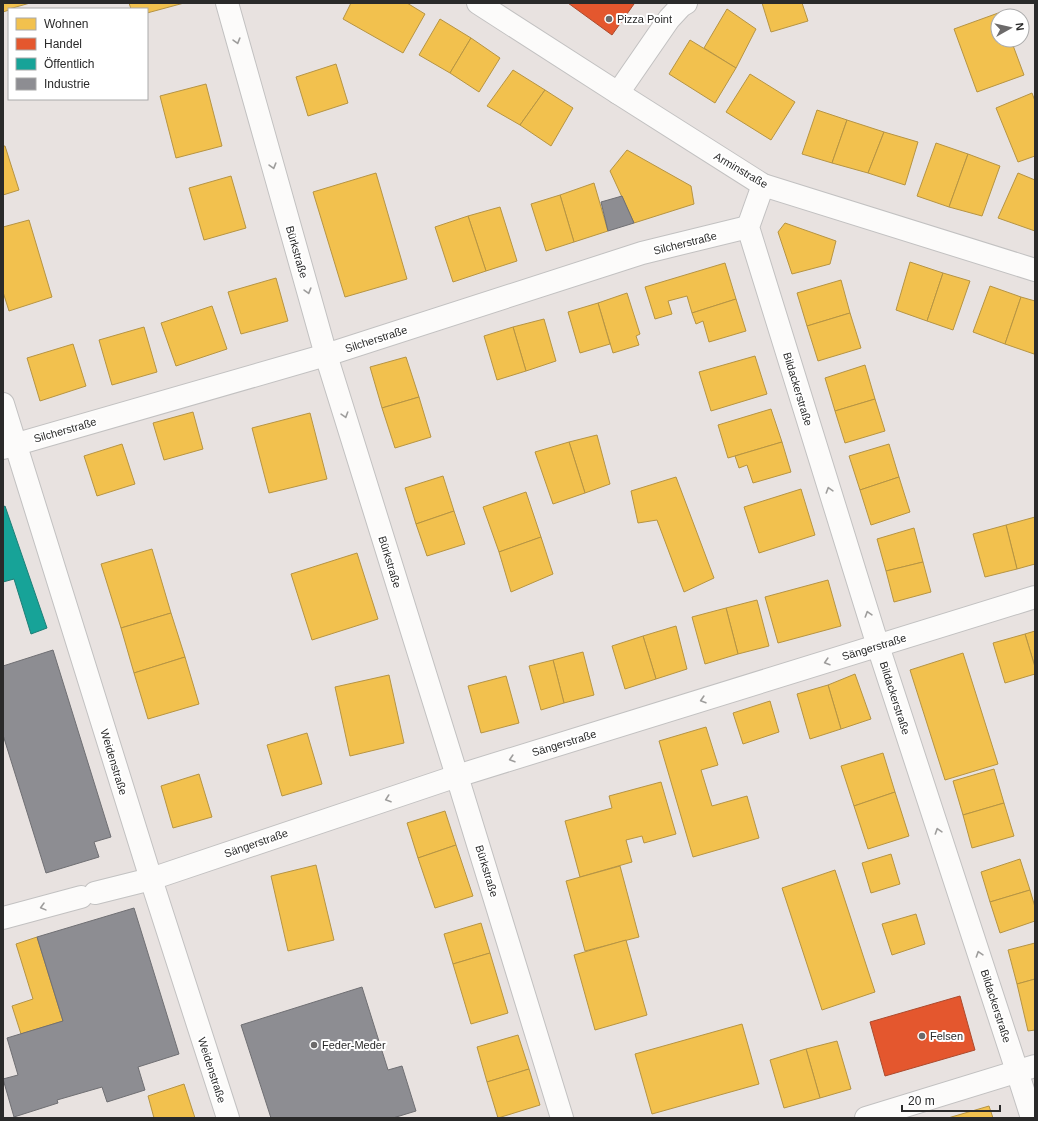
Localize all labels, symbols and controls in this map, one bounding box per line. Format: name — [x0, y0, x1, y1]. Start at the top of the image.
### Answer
legend — [8, 8, 148, 100]
north arrow — [990, 8, 1030, 48]
place label: Pizza Point — [617, 13, 672, 25]
marker: Pizza Point — [604, 14, 614, 24]
text: Wohnen — [44, 17, 88, 31]
text: N — [1013, 22, 1026, 31]
text: Handel — [44, 37, 82, 51]
one-way arrow — [232, 37, 241, 44]
text: Öffentlich — [44, 57, 94, 71]
text: Industrie — [44, 77, 90, 91]
street label: Arminstraße — [712, 150, 770, 190]
one-way arrow — [268, 162, 277, 169]
street label: Bürkstraße — [284, 224, 310, 280]
street label: Silcherstraße — [652, 229, 718, 257]
one-way arrow — [303, 287, 312, 294]
street label: Silcherstraße — [343, 323, 409, 355]
street label: Bildackerstraße — [781, 351, 815, 427]
one-way arrow — [340, 412, 349, 419]
street label: Silcherstraße — [32, 415, 98, 445]
one-way arrow — [825, 486, 834, 493]
street label: Bürkstraße — [376, 535, 404, 589]
one-way arrow — [864, 610, 873, 617]
street label: Sängerstraße — [840, 632, 908, 662]
one-way arrow — [824, 657, 831, 666]
street label: Bildackerstraße — [877, 660, 913, 736]
one-way arrow — [700, 695, 707, 704]
street label: Weidenstraße — [98, 728, 130, 796]
street label: Sängerstraße — [530, 728, 598, 758]
one-way arrow — [509, 754, 516, 763]
one-way arrow — [385, 794, 392, 803]
street label: Sängerstraße — [223, 826, 289, 860]
one-way arrow — [935, 827, 943, 834]
street label: Bürkstraße — [473, 844, 501, 898]
one-way arrow — [40, 902, 47, 911]
one-way arrow — [975, 951, 984, 958]
street label: Bildackerstraße — [978, 968, 1014, 1044]
place label: Felsen — [930, 1030, 963, 1042]
marker: Felsen — [917, 1031, 927, 1041]
street label: Weidenstraße — [196, 1036, 228, 1104]
place label: Feder-Meder — [322, 1039, 386, 1051]
marker: Feder-Meder — [309, 1040, 319, 1050]
scale bar — [902, 1087, 1000, 1113]
text: 20 m — [908, 1094, 935, 1108]

